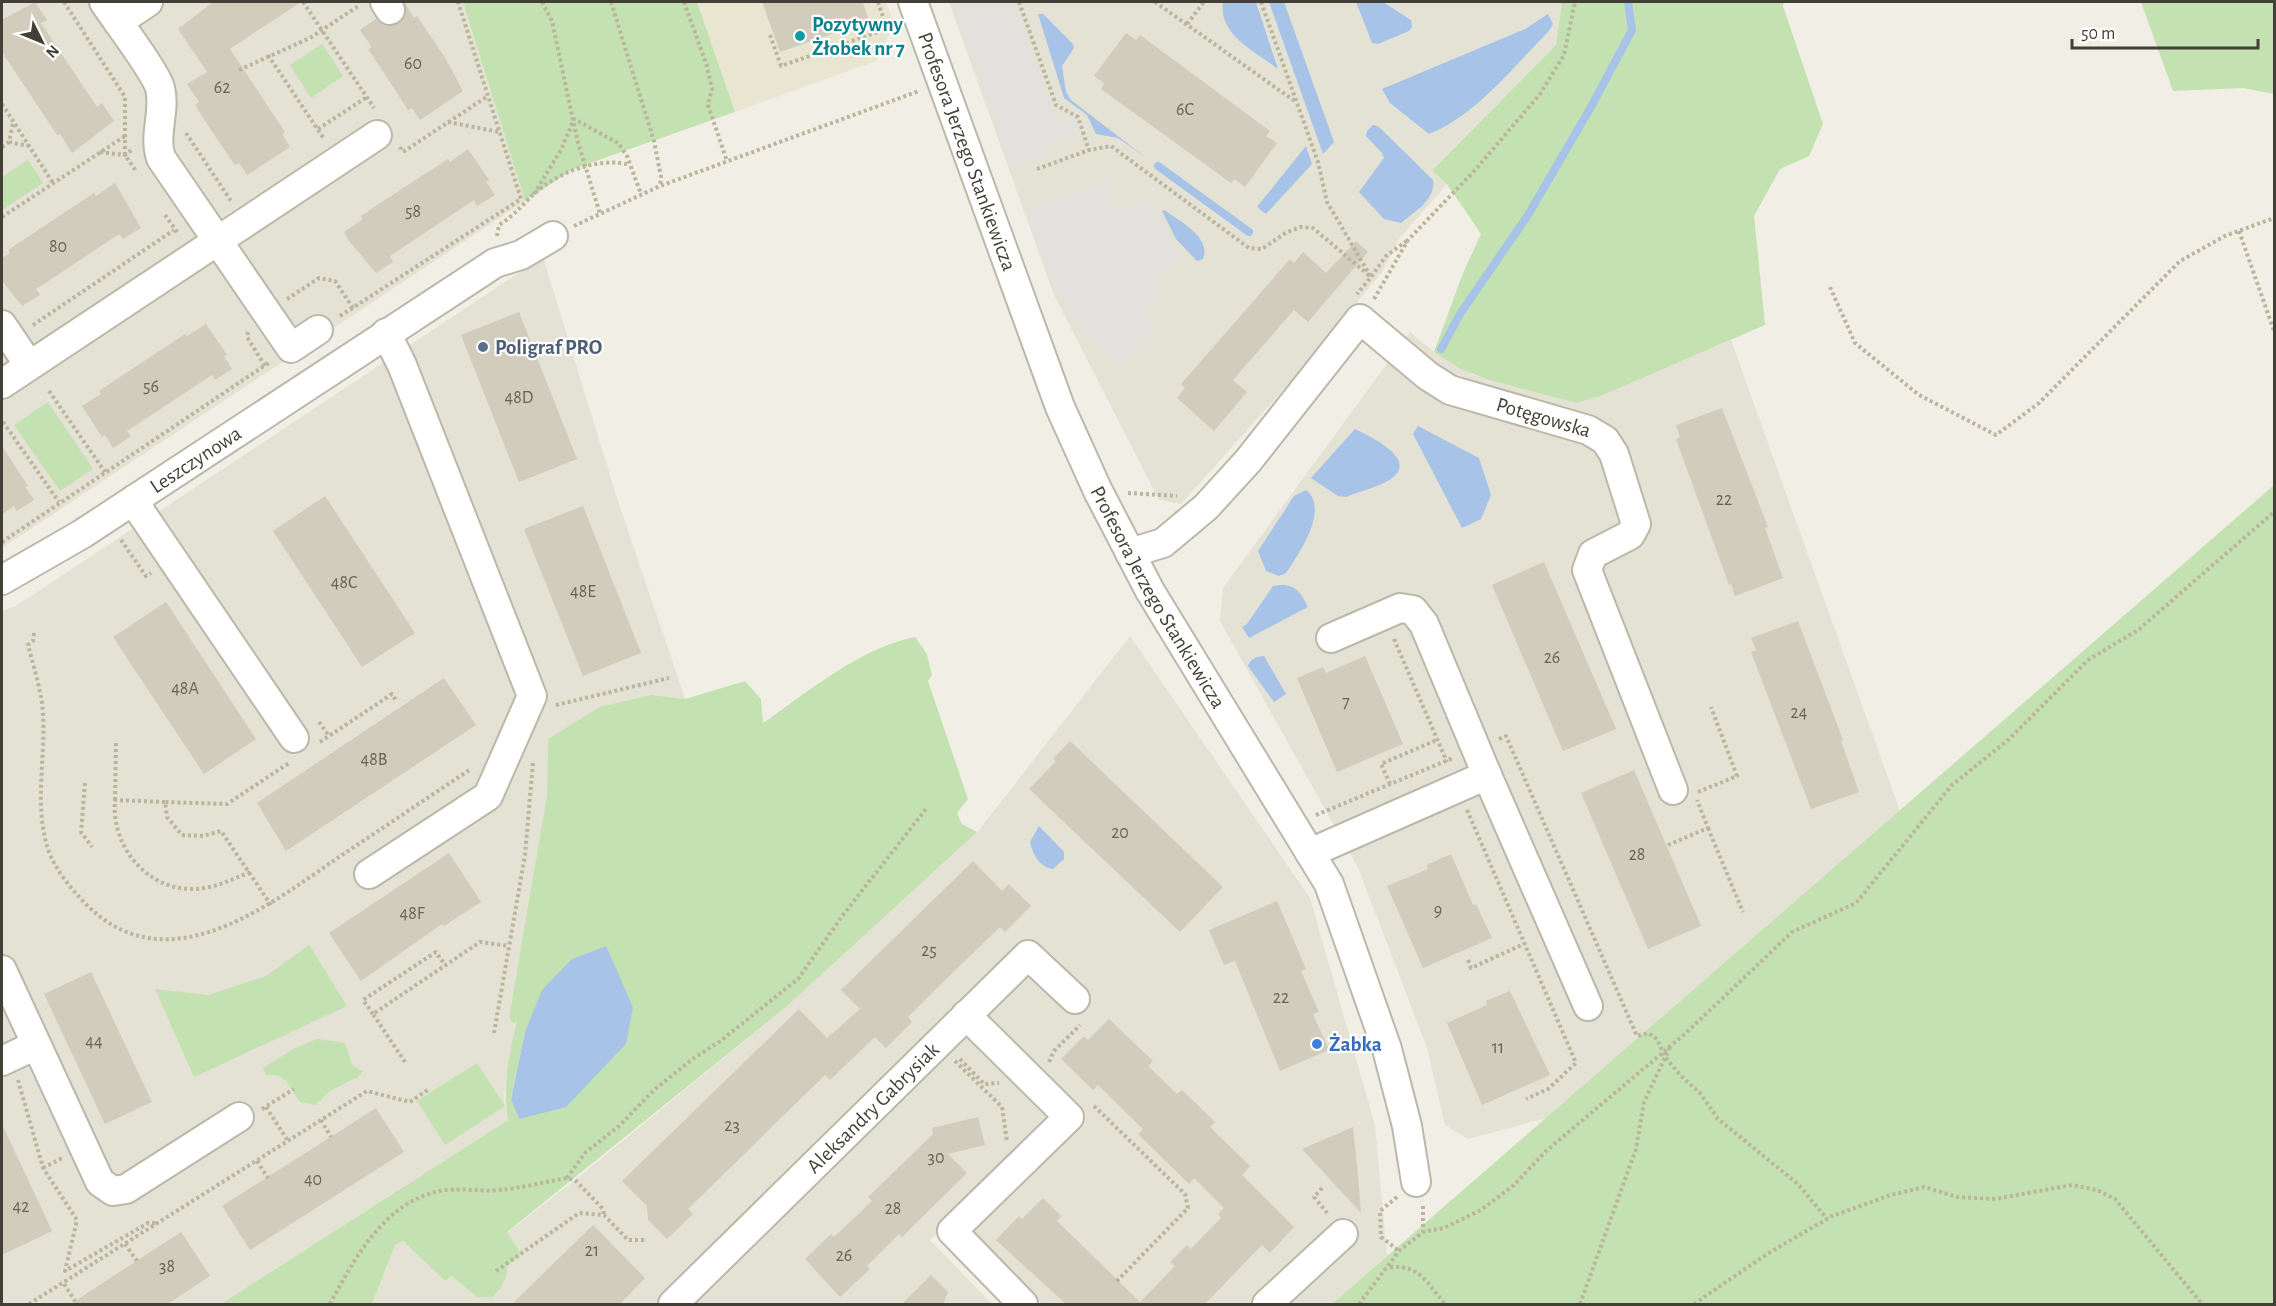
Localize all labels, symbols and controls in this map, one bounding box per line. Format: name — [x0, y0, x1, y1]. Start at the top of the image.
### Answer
north arrow — [12, 12, 72, 72]
scale bar — [2072, 12, 2258, 50]
place label: Pozytywny Żłobek nr 7 — [812, 14, 905, 59]
text: 50 m — [2081, 25, 2115, 43]
marker: Pozytywny Żłobek nr 7 — [793, 29, 807, 43]
street label: Profesora Jerzego Stankiewicza — [914, 30, 1020, 274]
text: N — [43, 42, 62, 61]
house number: 60 — [404, 55, 422, 73]
house number: 62 — [214, 79, 230, 97]
house number: 6C — [1176, 101, 1194, 119]
house number: 58 — [405, 203, 421, 221]
house number: 80 — [49, 238, 67, 256]
place label: Poligraf PRO — [495, 337, 602, 358]
marker: Poligraf PRO — [476, 340, 490, 354]
house number: 56 — [143, 378, 159, 396]
house number: 48D — [505, 389, 533, 407]
street label: Potęgowska — [1494, 394, 1593, 441]
street label: Leszczynowa — [146, 422, 245, 497]
street label: Profesora Jerzego Stankiewicza — [1086, 483, 1229, 712]
house number: 22 — [1716, 491, 1732, 509]
house number: 48C — [331, 574, 357, 592]
house number: 48E — [570, 583, 596, 601]
house number: 26 — [1544, 649, 1560, 667]
house number: 48A — [171, 680, 199, 698]
house number: 7 — [1342, 694, 1350, 712]
house number: 24 — [1791, 704, 1808, 722]
house number: 48B — [361, 751, 387, 769]
house number: 20 — [1111, 824, 1129, 842]
house number: 28 — [1629, 846, 1645, 864]
house number: 9 — [1434, 902, 1442, 920]
house number: 48F — [399, 905, 425, 923]
house number: 25 — [921, 942, 937, 960]
house number: 22 — [1273, 989, 1289, 1007]
house number: 44 — [85, 1033, 103, 1051]
place label: Żabka — [1329, 1033, 1382, 1055]
marker: Żabka — [1310, 1037, 1324, 1051]
street label: Aleksandry Gabrysiak — [803, 1039, 943, 1177]
house number: 11 — [1492, 1039, 1504, 1057]
house number: 23 — [724, 1117, 740, 1135]
house number: 30 — [928, 1149, 944, 1167]
house number: 40 — [304, 1171, 322, 1189]
house number: 42 — [13, 1198, 29, 1216]
house number: 28 — [885, 1200, 901, 1218]
house number: 21 — [585, 1242, 599, 1260]
house number: 26 — [836, 1247, 852, 1265]
house number: 38 — [159, 1258, 175, 1276]

